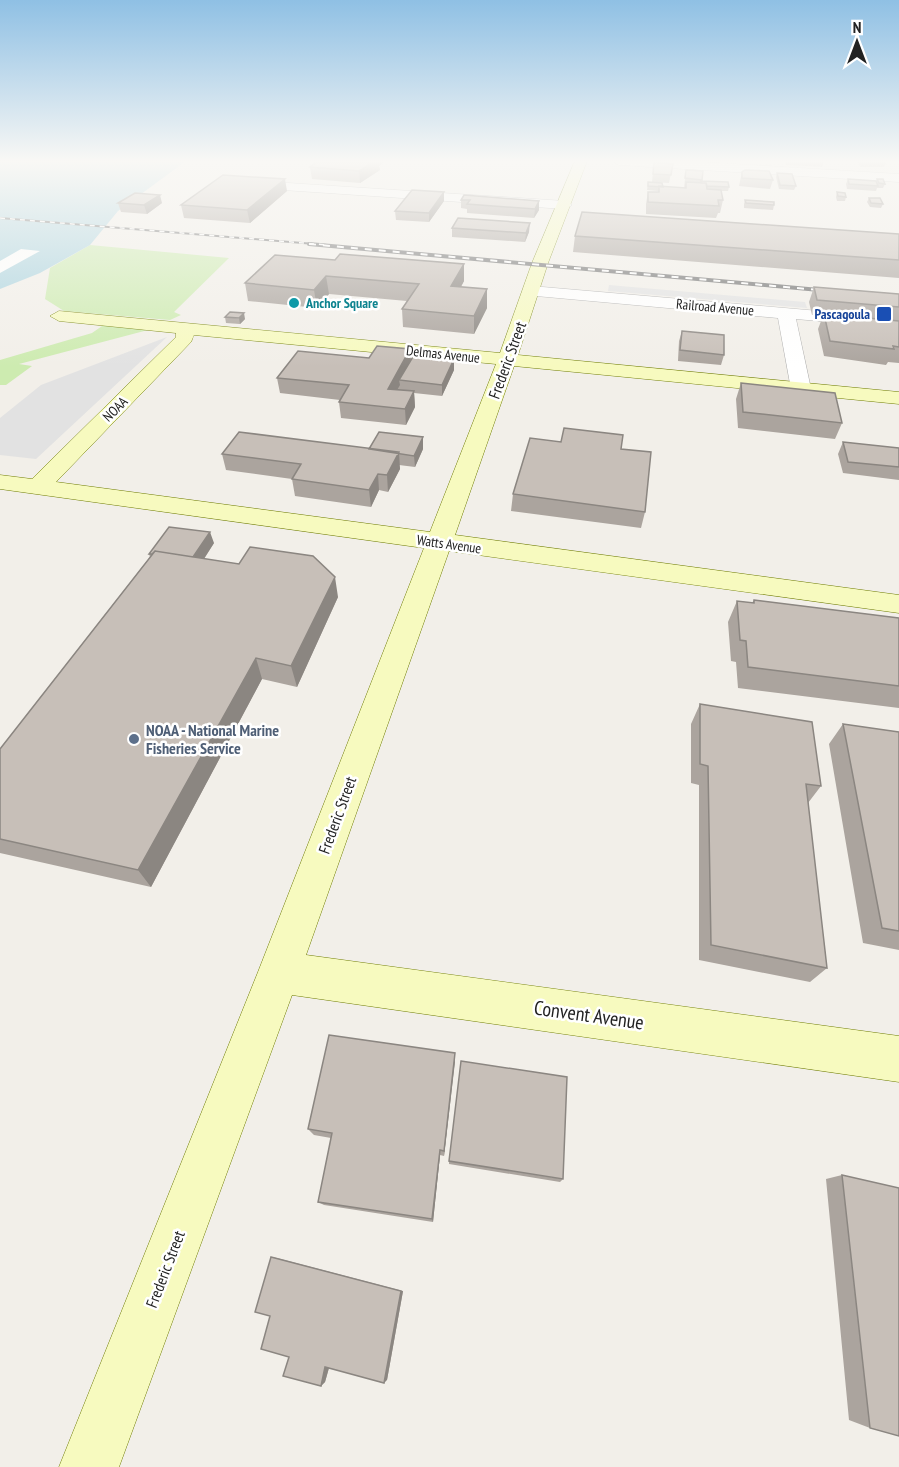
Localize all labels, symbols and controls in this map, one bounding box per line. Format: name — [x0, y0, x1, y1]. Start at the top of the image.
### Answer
north arrow — [827, 12, 887, 72]
text: N — [853, 17, 861, 37]
place label: Anchor Square — [305, 294, 378, 312]
street label: Railroad Avenue — [675, 295, 755, 319]
marker: Anchor Square — [287, 296, 301, 310]
place label: Pascagoula — [814, 305, 870, 323]
marker: Pascagoula — [875, 305, 893, 323]
street label: Frederic Street — [484, 318, 530, 401]
street label: Delmas Avenue — [405, 341, 481, 367]
street label: NOAA — [99, 392, 132, 425]
street label: Watts Avenue — [416, 531, 483, 557]
place label: NOAA - National Marine Fisheries Service — [146, 720, 279, 758]
marker: NOAA - National Marine Fisheries Service — [127, 732, 141, 746]
street label: Frederic Street — [314, 773, 360, 856]
street label: Convent Avenue — [532, 994, 646, 1036]
street label: Frederic Street — [141, 1227, 189, 1310]

